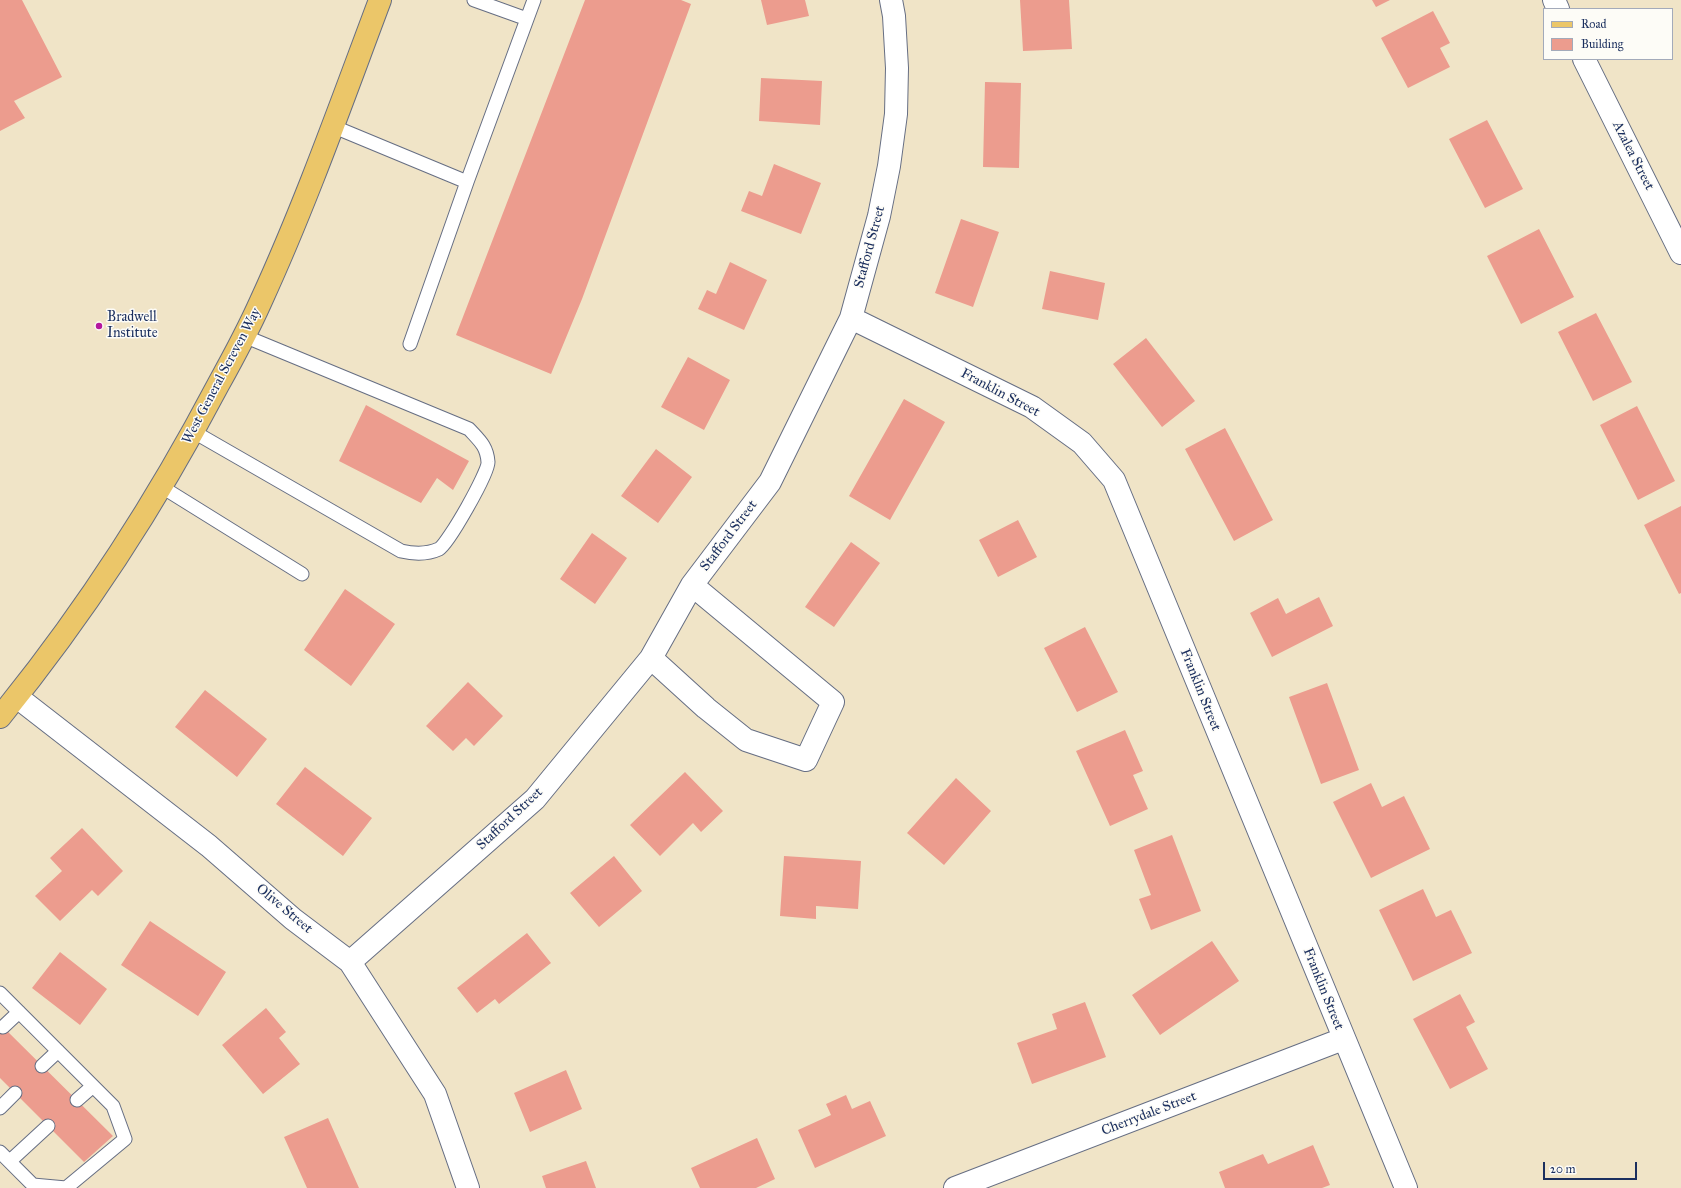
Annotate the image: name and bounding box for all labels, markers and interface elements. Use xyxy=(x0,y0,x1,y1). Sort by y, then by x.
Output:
legend xyxy=(1543,8,1673,60)
text: Road xyxy=(1581,17,1607,31)
text: Building xyxy=(1581,37,1623,51)
street label: Azalea Street xyxy=(1608,119,1658,193)
street label: Stafford Street xyxy=(851,204,889,290)
street label: West General Screven Way xyxy=(179,305,265,447)
place label: Bradwell Institute xyxy=(107,310,158,342)
marker: Bradwell Institute xyxy=(94,321,104,331)
street label: Franklin Street xyxy=(958,365,1042,421)
street label: Stafford Street xyxy=(697,497,761,575)
street label: Franklin Street xyxy=(1176,646,1224,734)
street label: Stafford Street xyxy=(473,784,547,854)
street label: Olive Street xyxy=(252,881,316,937)
street label: Franklin Street xyxy=(1299,945,1347,1033)
street label: Cherrydale Street xyxy=(1099,1088,1199,1140)
scale bar xyxy=(1545,1154,1639,1180)
text: 20 m xyxy=(1550,1162,1576,1176)

